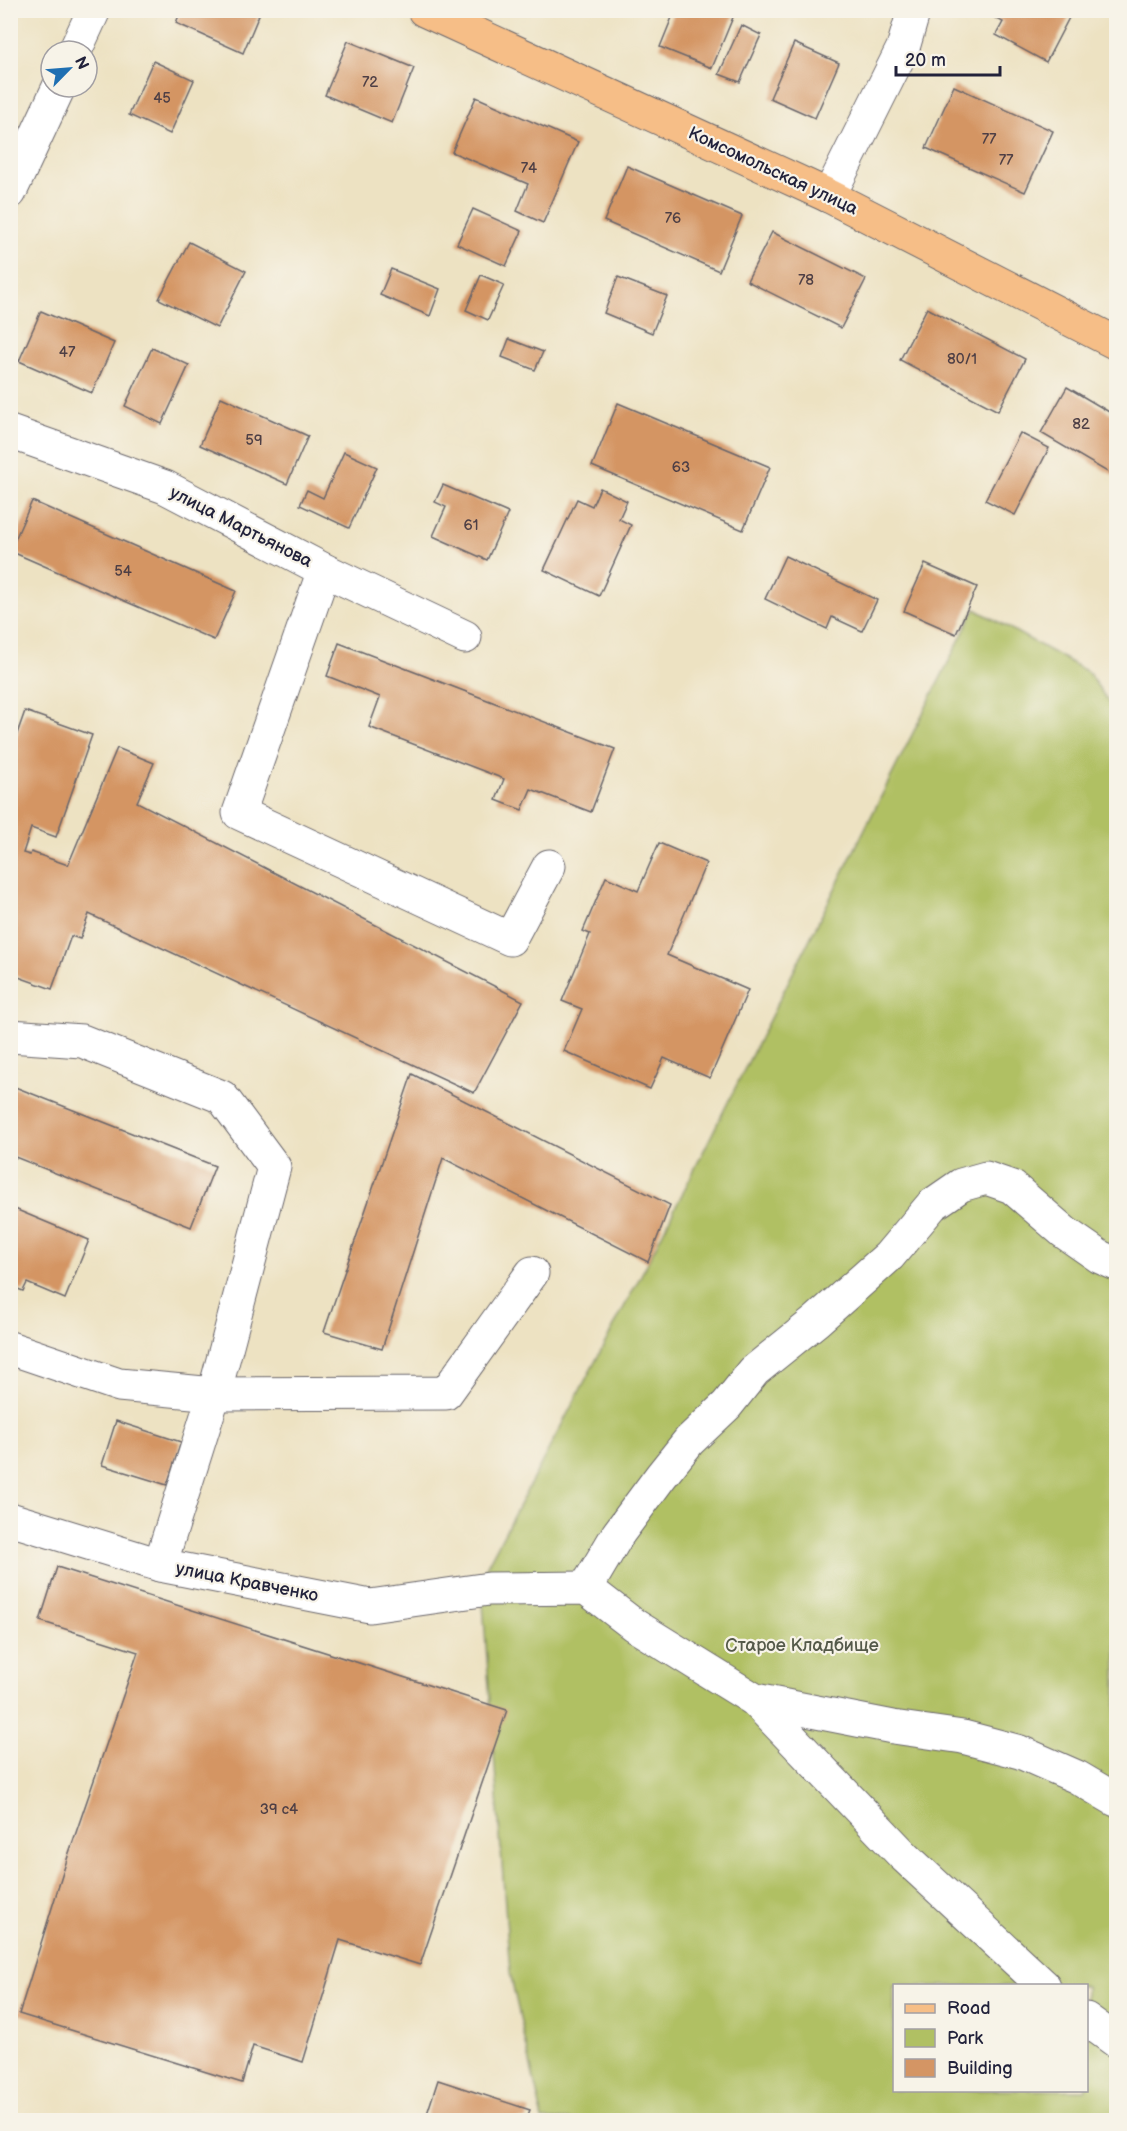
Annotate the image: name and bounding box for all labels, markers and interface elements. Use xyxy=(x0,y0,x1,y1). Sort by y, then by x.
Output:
north arrow xyxy=(39,39,99,99)
scale bar xyxy=(896,39,1000,77)
text: 20 m xyxy=(905,50,946,71)
text: N xyxy=(70,54,92,73)
house number: 72 xyxy=(362,73,378,92)
house number: 45 xyxy=(153,89,171,108)
street label: Комсомольская улица xyxy=(685,122,861,220)
house number: 77 xyxy=(982,130,997,149)
house number: 77 xyxy=(999,151,1014,170)
house number: 74 xyxy=(521,159,537,178)
house number: 76 xyxy=(665,209,681,228)
house number: 78 xyxy=(798,271,814,290)
house number: 47 xyxy=(59,343,76,362)
house number: 80/1 xyxy=(947,350,977,369)
house number: 82 xyxy=(1072,415,1090,434)
house number: 59 xyxy=(245,431,263,450)
house number: 63 xyxy=(672,458,690,477)
street label: улица Мартьянова xyxy=(166,482,316,572)
house number: 61 xyxy=(464,516,478,535)
house number: 54 xyxy=(114,562,132,581)
street label: улица Кравченко xyxy=(174,1558,320,1606)
park label: Старое Кладбище xyxy=(725,1635,879,1656)
house number: 39 с4 xyxy=(260,1800,298,1819)
legend xyxy=(893,1984,1088,2092)
text: Road xyxy=(947,1998,991,2019)
text: Park xyxy=(947,2028,983,2049)
text: Building xyxy=(947,2058,1013,2079)

